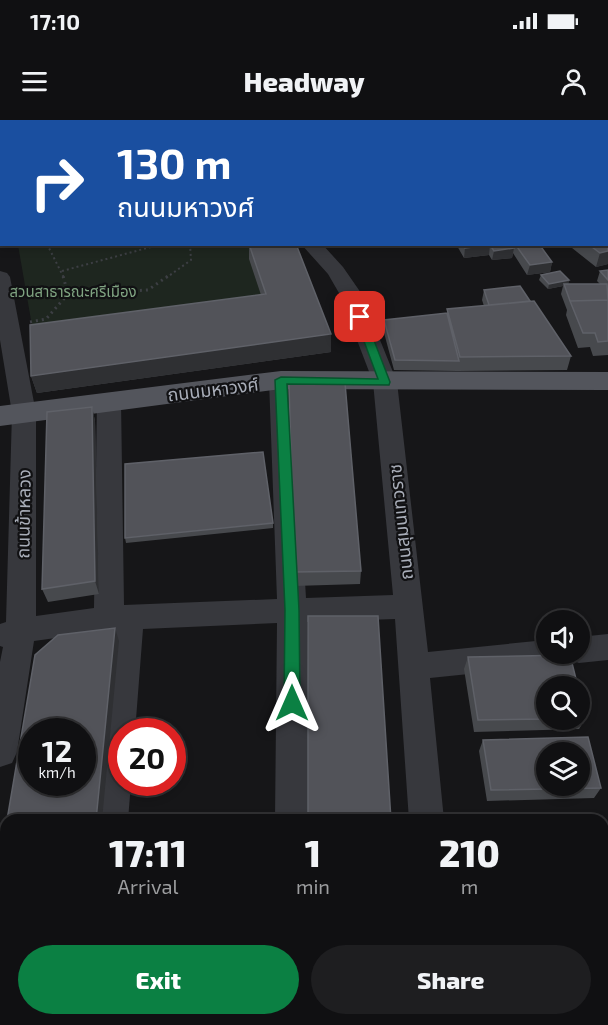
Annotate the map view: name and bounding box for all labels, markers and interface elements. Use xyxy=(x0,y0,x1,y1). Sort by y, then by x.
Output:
text: 17:10 xyxy=(30,8,80,34)
icon: menu xyxy=(18,65,51,98)
text: Headway xyxy=(243,65,365,97)
icon: person xyxy=(557,65,590,98)
text: 130 m xyxy=(117,137,232,187)
icon: right xyxy=(18,144,96,222)
text: ถนนมหาวงศ์ xyxy=(117,190,254,222)
park label: สวนสาธารณะศรีเมือง xyxy=(9,282,137,300)
pin xyxy=(334,291,385,342)
icon: arrive xyxy=(343,300,376,333)
street label: ถนนมหาวงศ์ xyxy=(166,372,260,406)
street label: ถนนสุมนเทวราช xyxy=(383,463,418,581)
street label: ถนนข้าหลวง xyxy=(11,469,35,559)
map controls xyxy=(536,610,590,796)
button: sound xyxy=(536,610,590,664)
position arrow xyxy=(260,671,324,735)
button: search xyxy=(536,676,590,730)
speed limit sign: 20 xyxy=(108,718,186,796)
text: 12 xyxy=(42,732,72,768)
button: layers xyxy=(536,742,590,796)
text: km/h xyxy=(38,763,76,781)
text: 17:11 xyxy=(109,831,187,874)
text: 1 xyxy=(305,831,321,874)
text: 210 xyxy=(439,831,500,874)
text: Arrival xyxy=(118,874,178,898)
text: min xyxy=(296,874,330,898)
text: m xyxy=(461,874,478,898)
button: Exit xyxy=(18,945,299,1014)
button: Share xyxy=(311,945,591,1014)

